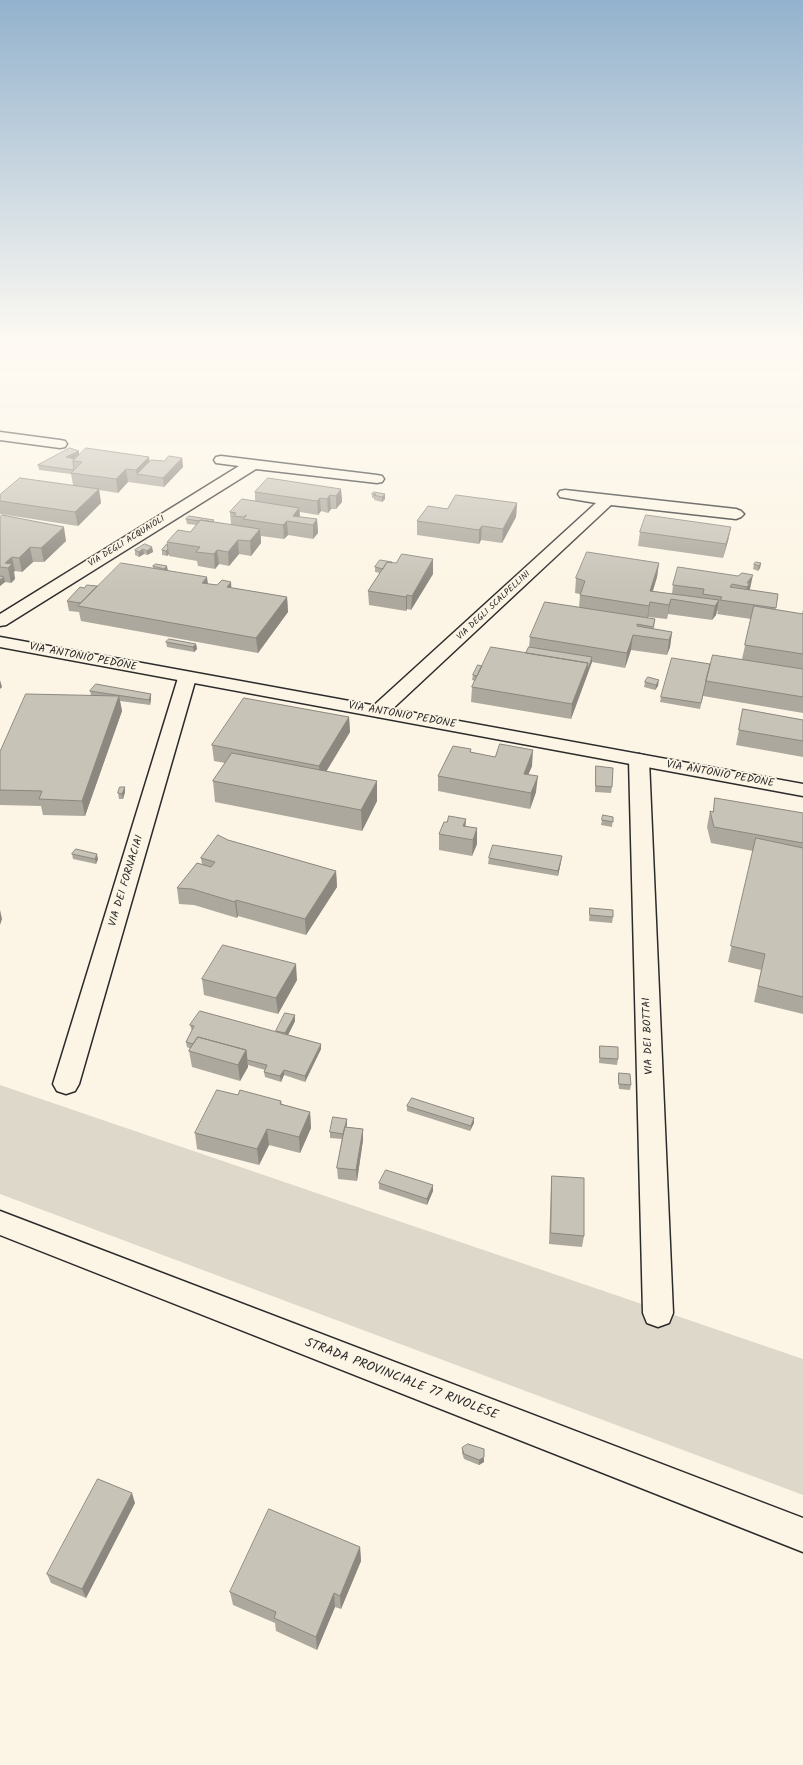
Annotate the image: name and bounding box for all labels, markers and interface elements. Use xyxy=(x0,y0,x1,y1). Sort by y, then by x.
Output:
street label: VIA DEGLI ACQUAIOLI xyxy=(87,514,167,570)
street label: VIA DEGLI SCALPELLINI xyxy=(455,569,533,643)
street label: VIA ANTONIO PEDONE xyxy=(28,641,138,675)
street label: VIA ANTONIO PEDONE xyxy=(347,700,457,732)
street label: VIA ANTONIO PEDONE xyxy=(665,759,775,791)
street label: VIA DEI FORNACIAI xyxy=(107,834,147,928)
street label: VIA DEI BOTTAI xyxy=(641,997,657,1075)
street label: STRADA PROVINCIALE 77 RIVOLESE xyxy=(302,1336,500,1424)

